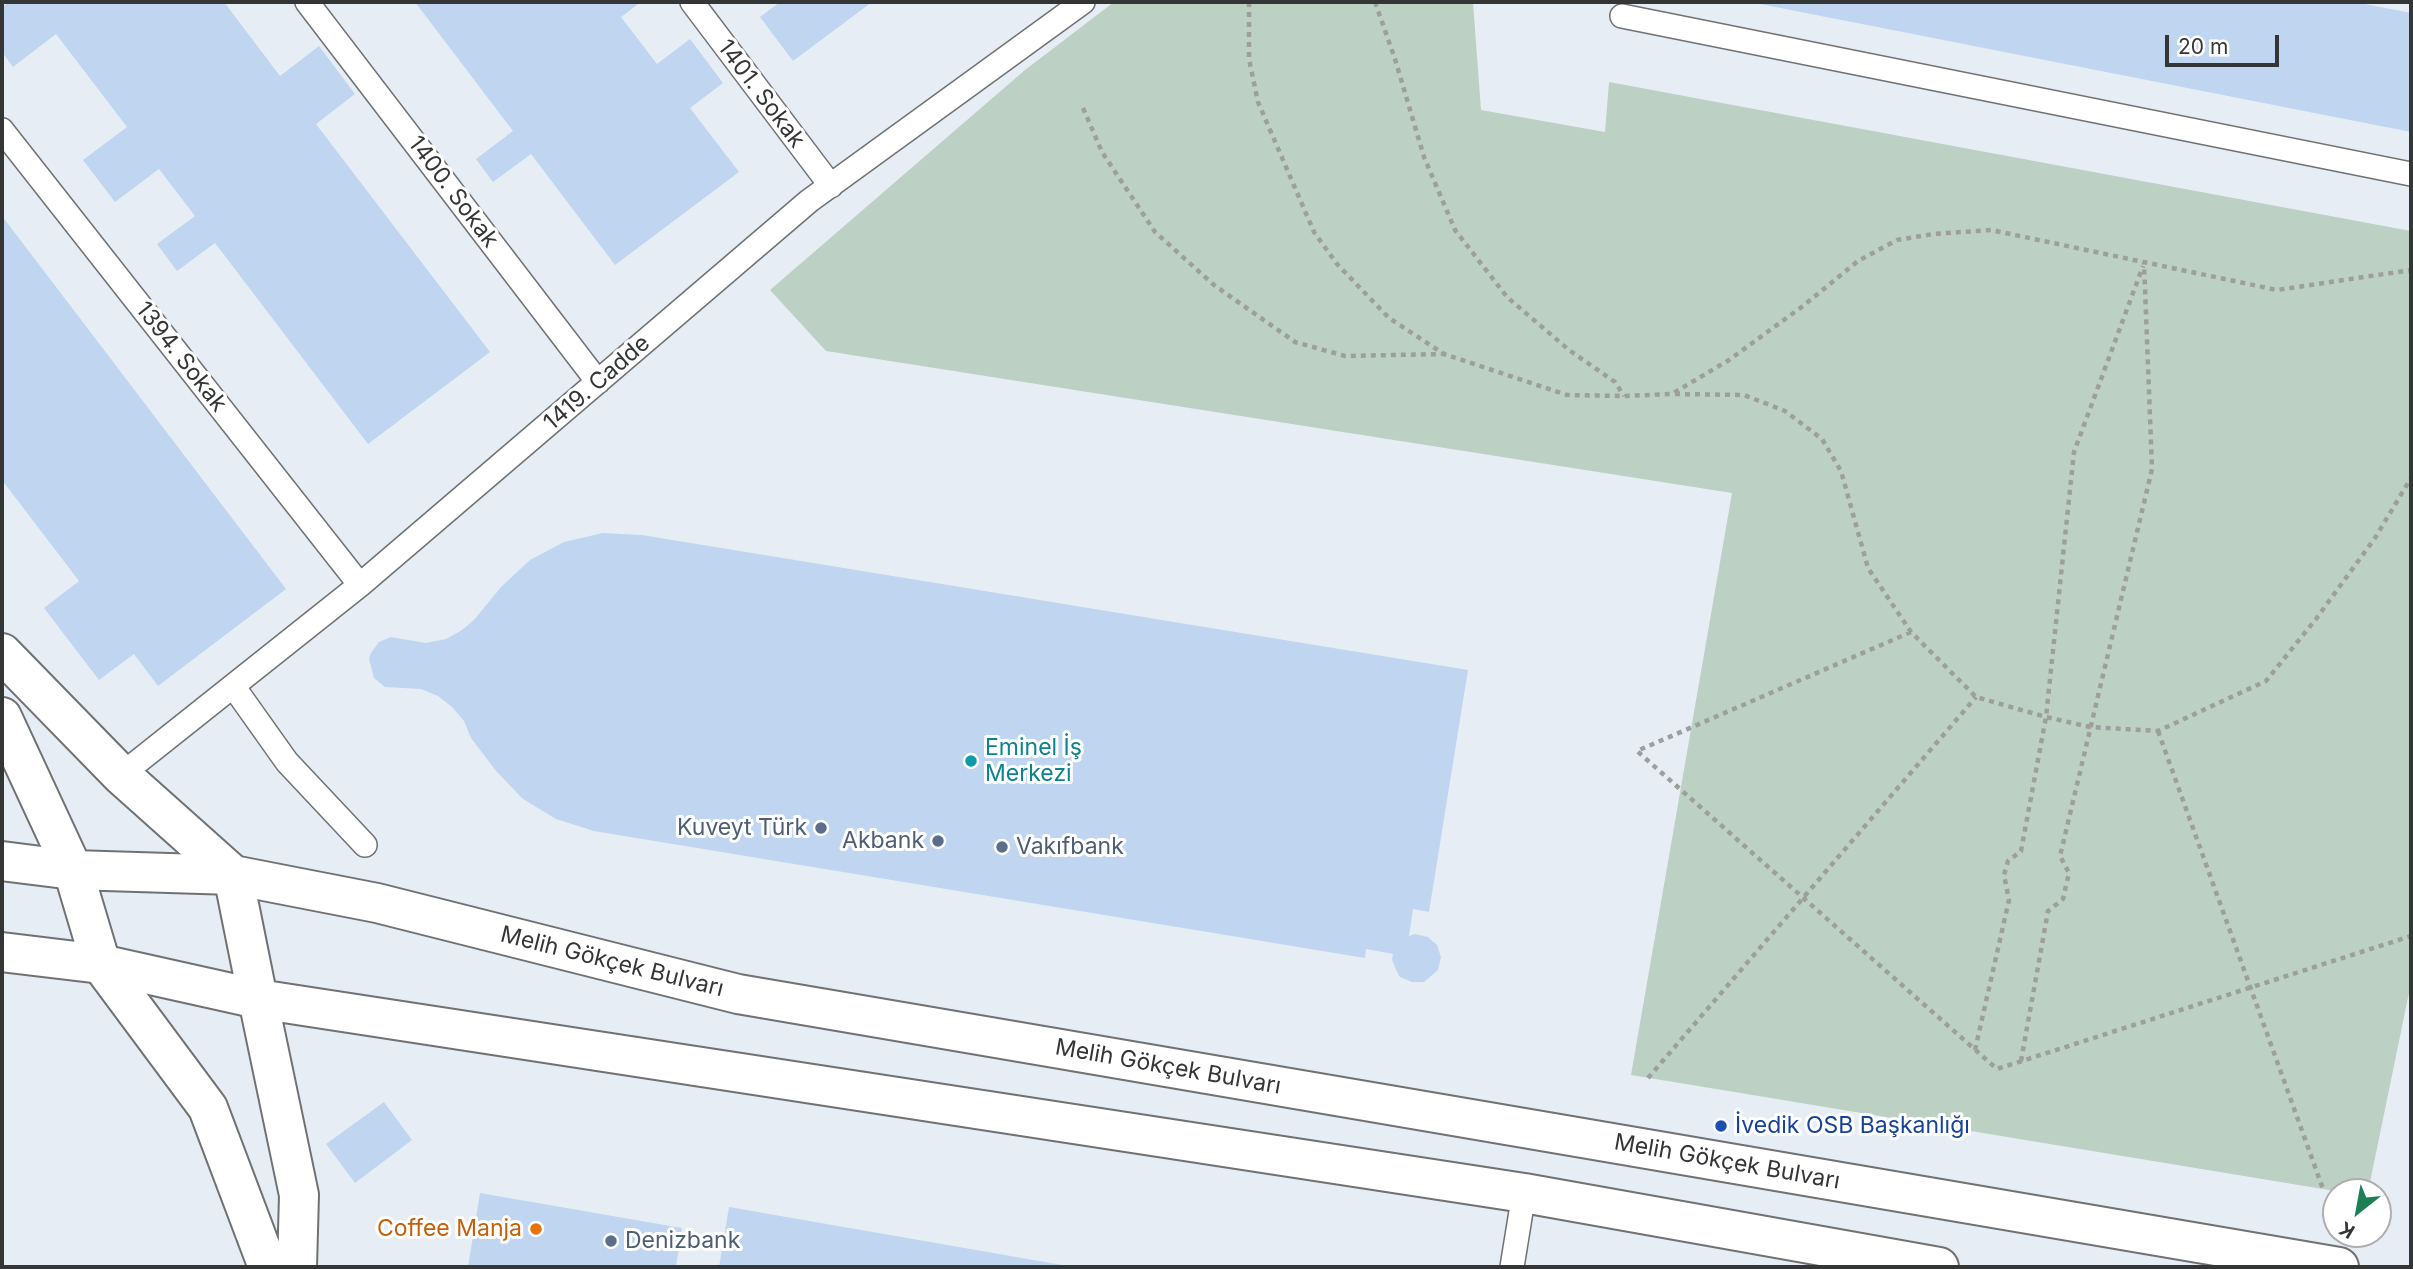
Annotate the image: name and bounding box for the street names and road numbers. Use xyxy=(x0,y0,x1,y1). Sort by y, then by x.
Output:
street label: 1401. Sokak xyxy=(711,35,811,153)
street label: 1400. Sokak xyxy=(402,131,504,253)
street label: 1394. Sokak xyxy=(130,297,232,417)
street label: 1419. Cadde xyxy=(538,330,656,436)
street label: Melih Gökçek Bulvarı xyxy=(498,921,726,1003)
street label: Melih Gökçek Bulvarı xyxy=(1053,1034,1283,1100)
street label: Melih Gökçek Bulvarı xyxy=(1612,1129,1842,1195)

